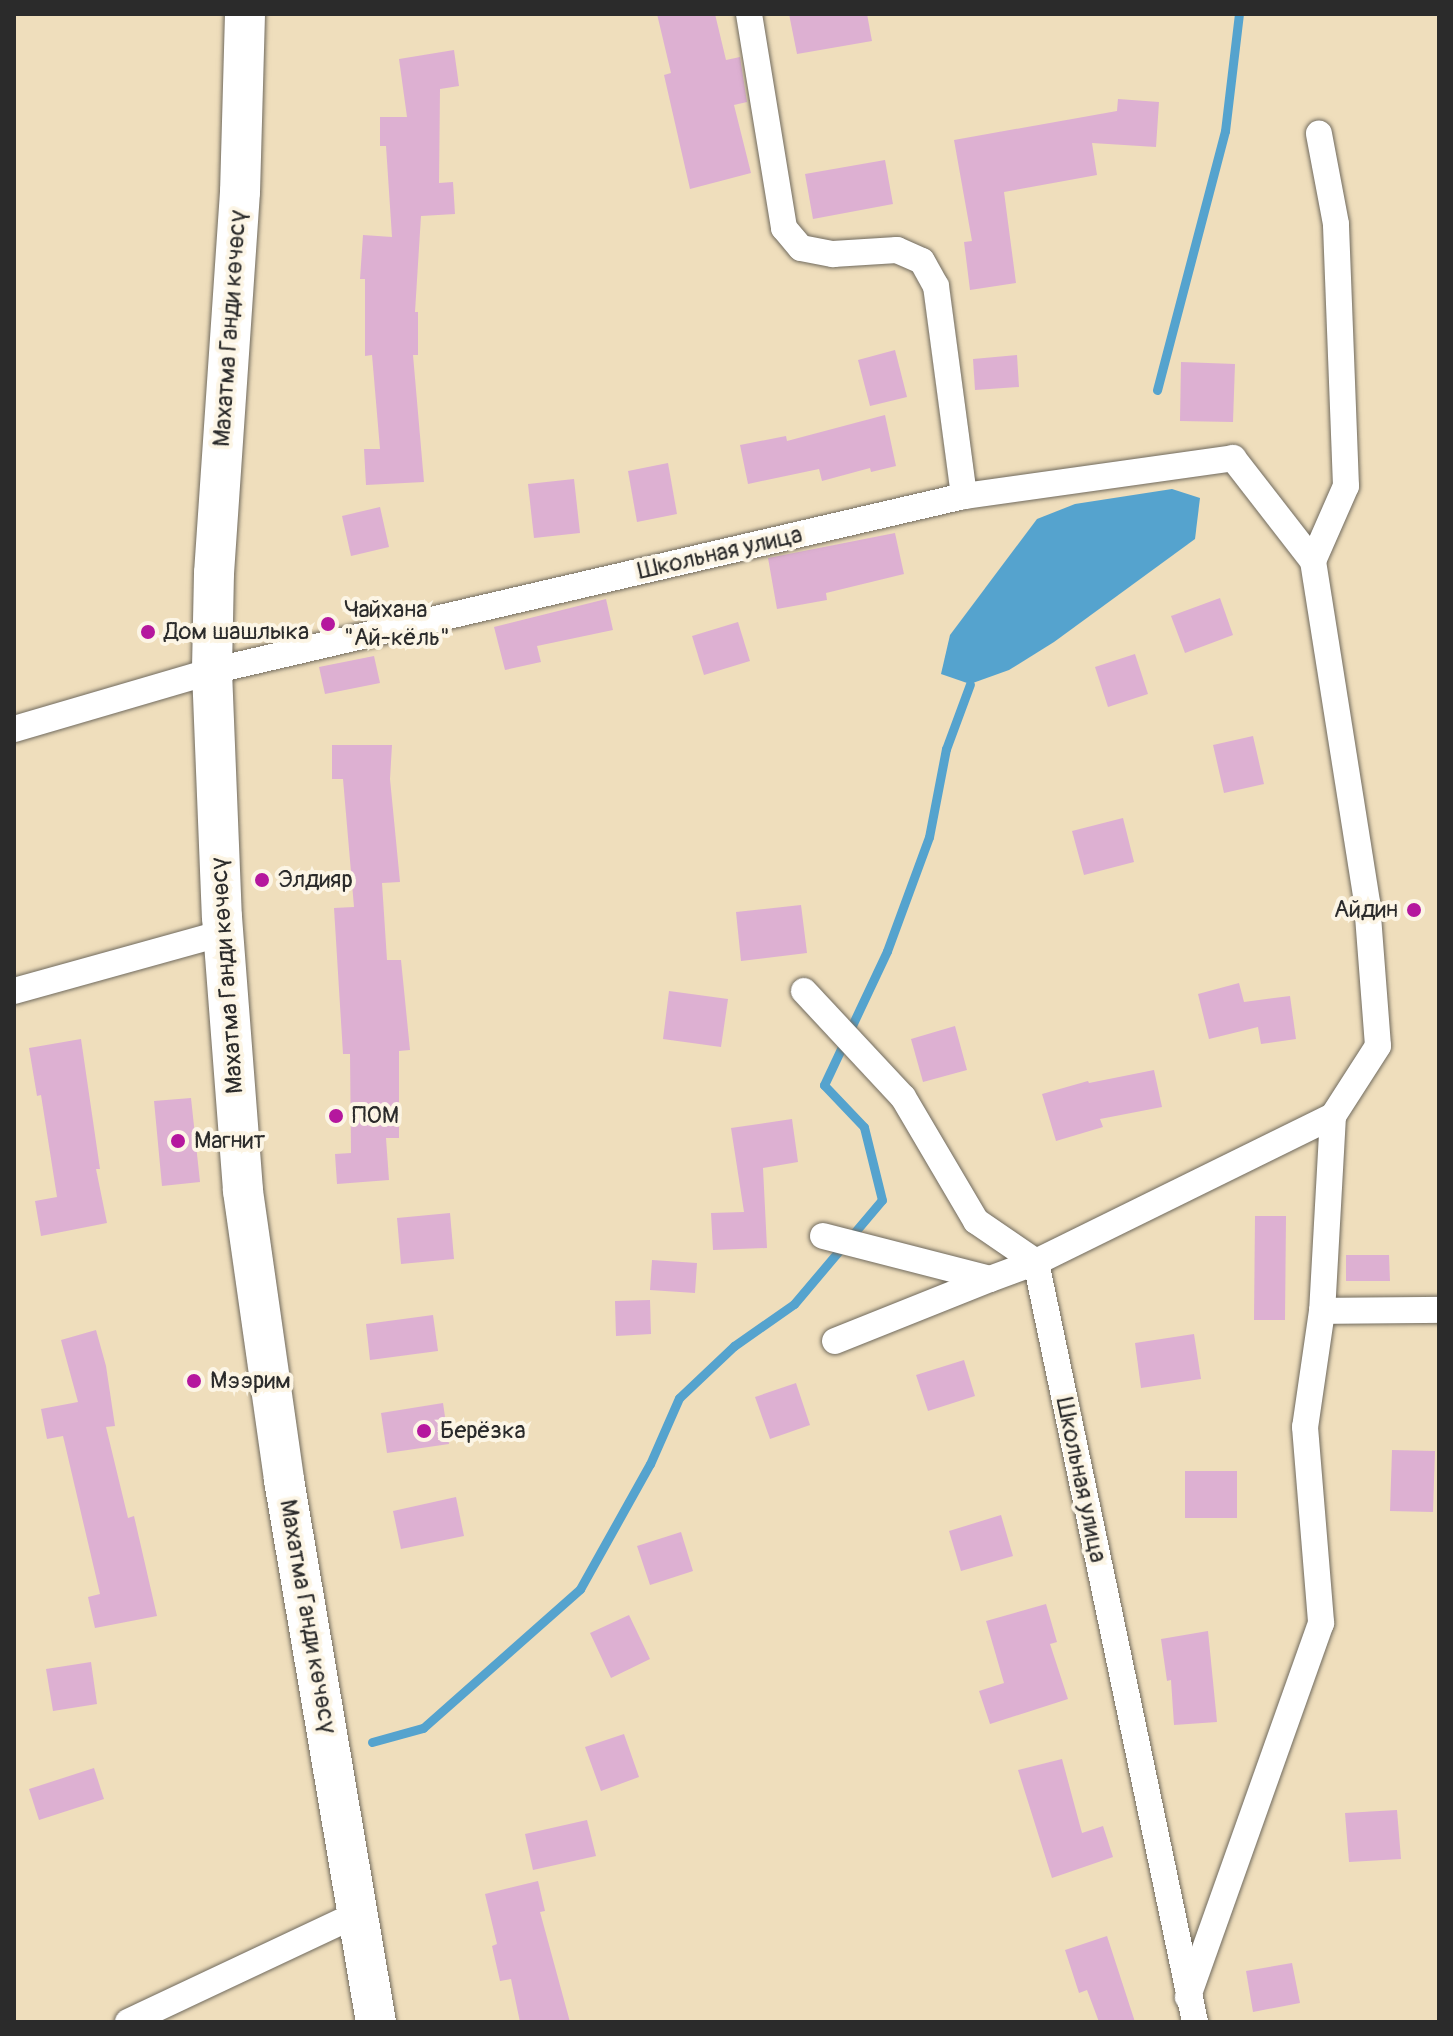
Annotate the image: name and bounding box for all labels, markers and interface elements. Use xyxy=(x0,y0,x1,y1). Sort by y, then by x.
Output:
street label: Махатма Ганди көчөсү xyxy=(207,208,253,448)
street label: Школьная улица xyxy=(635,520,805,586)
place label: Чайхана "Ай-кёль" xyxy=(344,596,450,652)
marker: Чайхана "Ай-кёль" xyxy=(319,615,337,633)
place label: Дом шашлыка xyxy=(164,618,309,646)
marker: Дом шашлыка xyxy=(139,623,157,641)
street label: Махатма Ганди көчөсү xyxy=(204,855,250,1095)
place label: Элдияр xyxy=(278,866,353,894)
marker: Элдияр xyxy=(253,871,271,889)
place label: Айдин xyxy=(1334,896,1398,924)
marker: Айдин xyxy=(1405,901,1423,919)
place label: ПОМ xyxy=(352,1102,399,1130)
marker: ПОМ xyxy=(327,1107,345,1125)
place label: Магнит xyxy=(194,1127,265,1155)
marker: Магнит xyxy=(169,1132,187,1150)
place label: Мээрим xyxy=(210,1367,291,1395)
marker: Мээрим xyxy=(185,1372,203,1390)
street label: Школьная улица xyxy=(1049,1395,1113,1565)
place label: Берёзка xyxy=(440,1417,526,1445)
marker: Берёзка xyxy=(415,1422,433,1440)
street label: Махатма Ганди көчөсү xyxy=(273,1497,343,1737)

